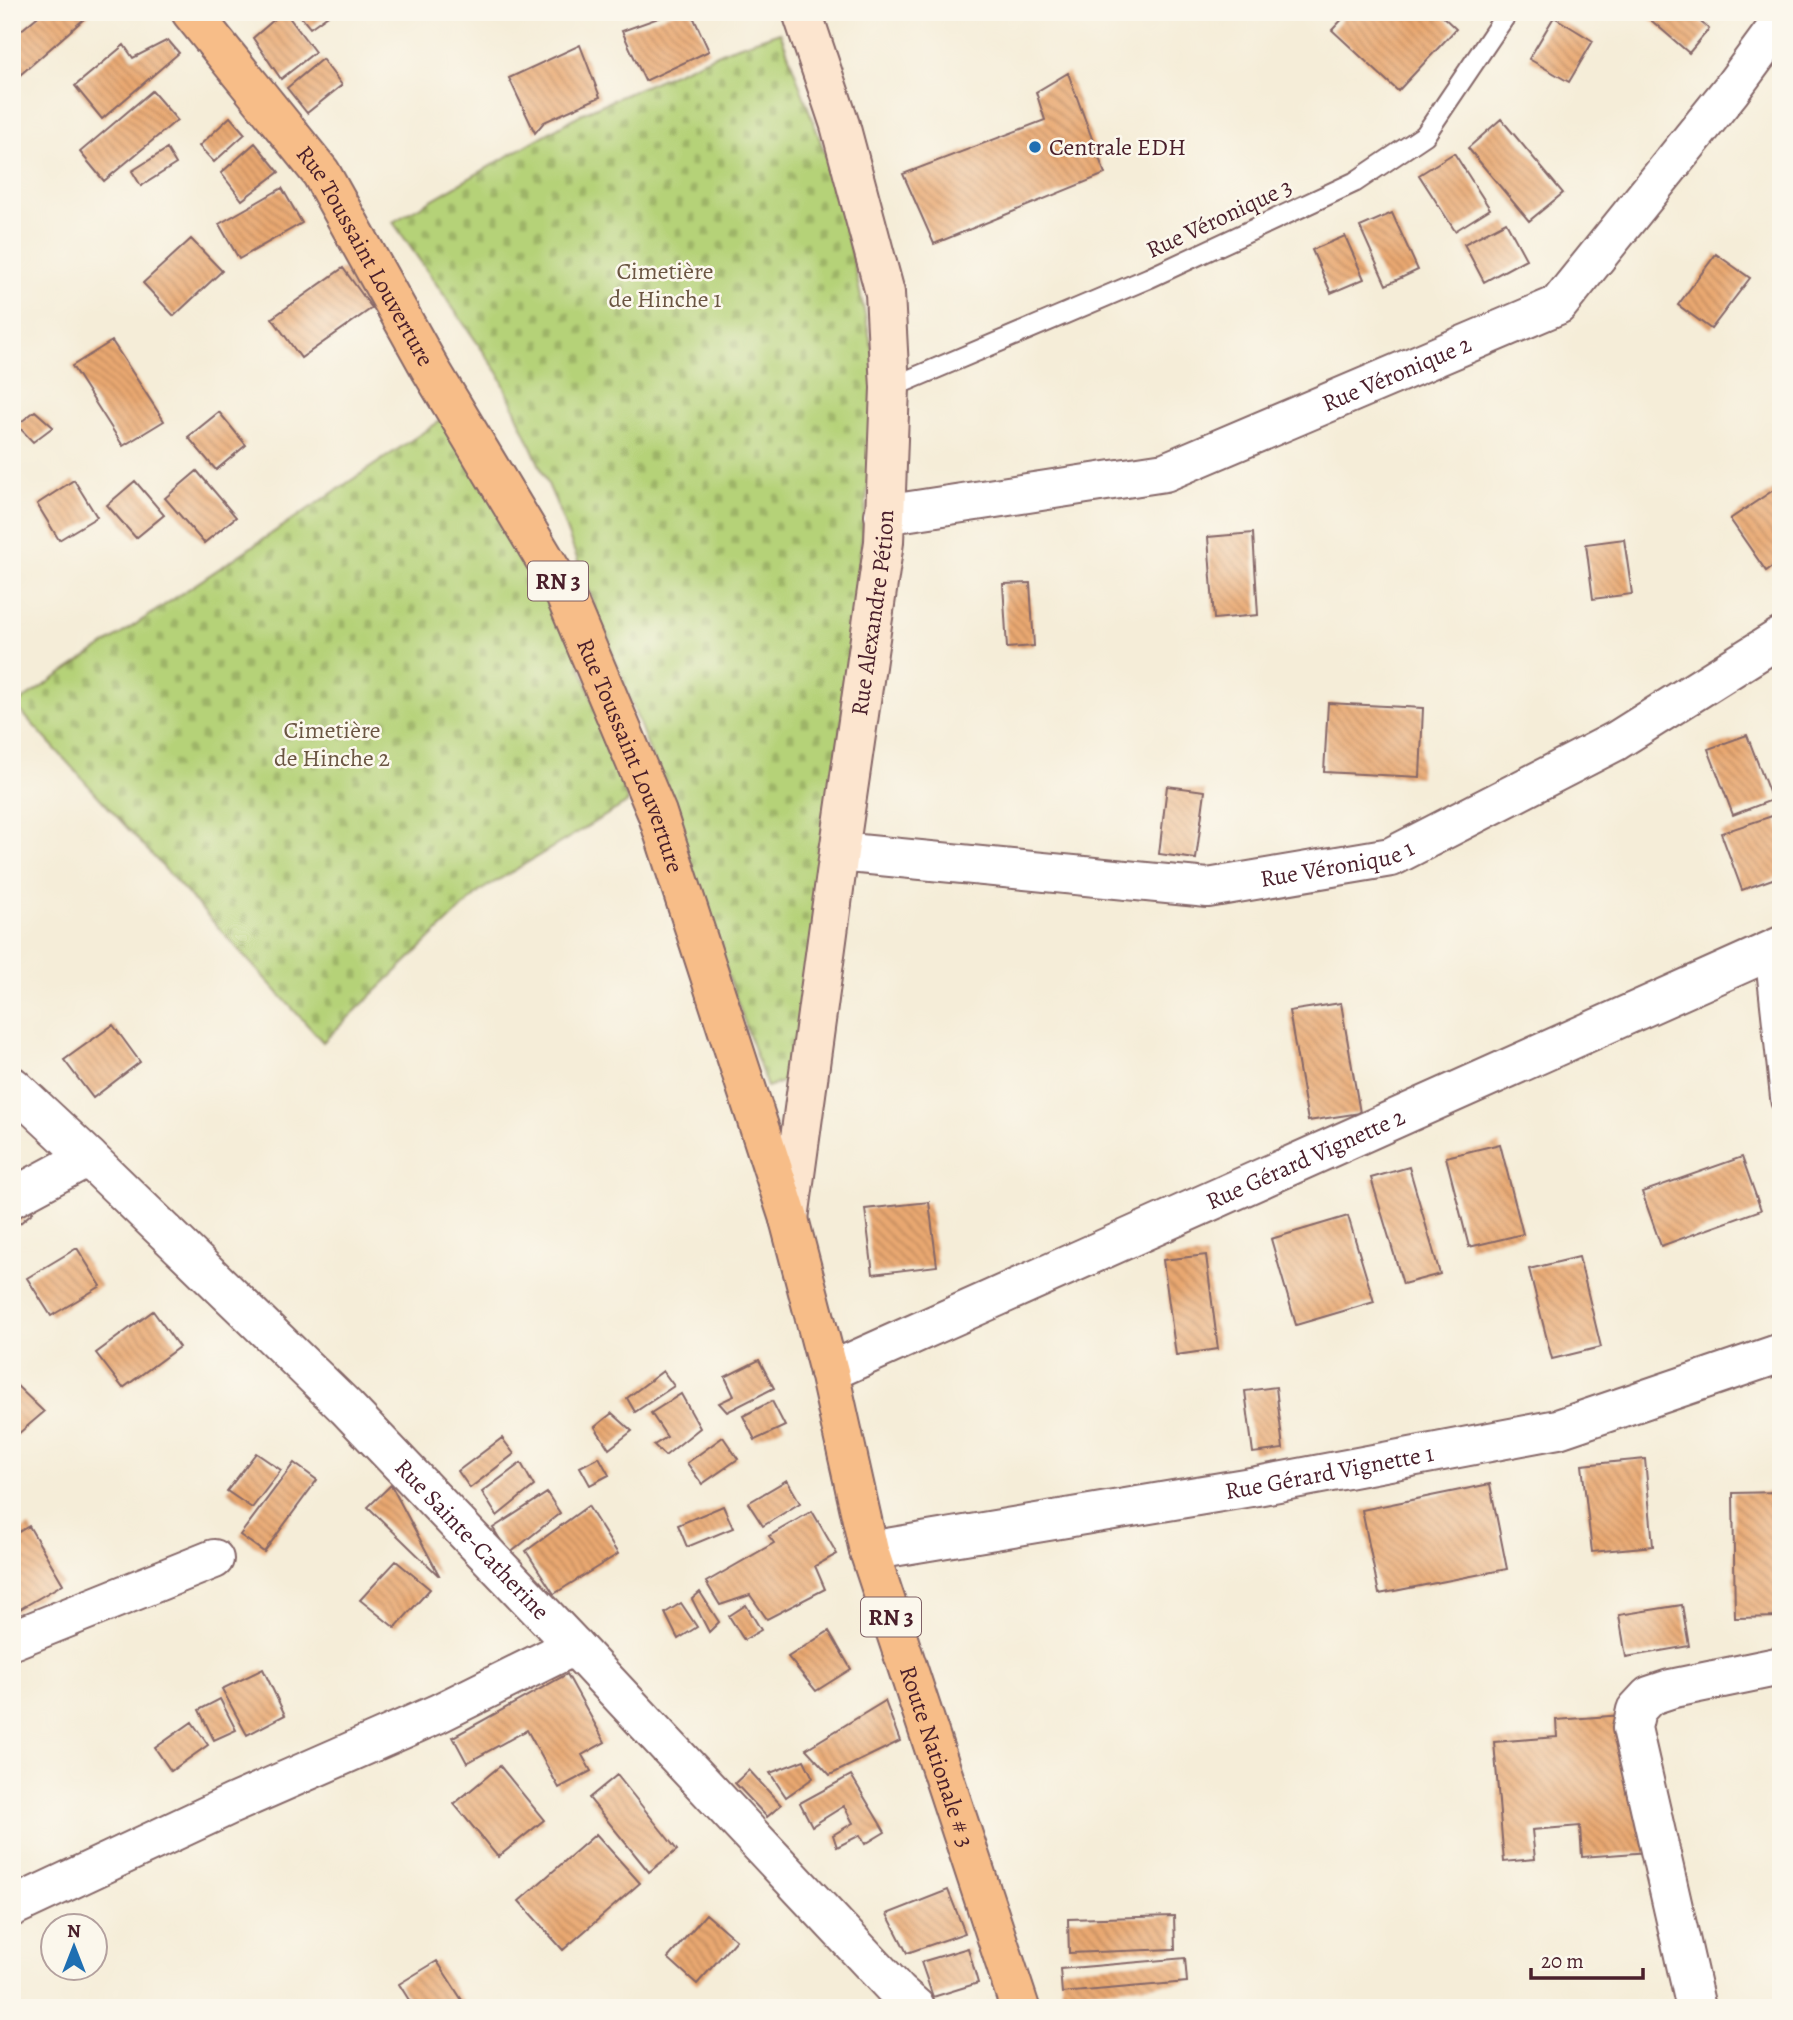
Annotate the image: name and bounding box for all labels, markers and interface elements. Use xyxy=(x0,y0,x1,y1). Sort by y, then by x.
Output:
place label: Centrale EDH xyxy=(1049,131,1186,163)
street label: Rue Toussaint Louverture xyxy=(289,139,442,372)
marker: Centrale EDH xyxy=(1027,139,1043,155)
street label: Rue Véronique 3 xyxy=(1141,170,1297,266)
park label: Cimetière de Hinche 1 xyxy=(609,255,721,315)
street label: Rue Véronique 2 xyxy=(1317,328,1476,419)
street label: Rue Alexandre Pétion xyxy=(843,509,901,718)
road number: RN 3 xyxy=(528,562,588,600)
street label: Rue Toussaint Louverture xyxy=(569,633,691,877)
park label: Cimetière de Hinche 2 xyxy=(274,714,390,774)
street label: Rue Véronique 1 xyxy=(1258,832,1419,895)
street label: Rue Gérard Vignette 2 xyxy=(1201,1100,1410,1217)
street label: Rue Gérard Vignette 1 xyxy=(1223,1437,1436,1507)
street label: Rue Sainte-Catherine xyxy=(388,1452,557,1627)
road number: RN 3 xyxy=(861,1598,921,1636)
street label: Route Nationale # 3 xyxy=(892,1662,982,1851)
north arrow xyxy=(38,1912,108,1982)
text: N xyxy=(67,1918,81,1944)
scale bar xyxy=(1531,1936,1643,1980)
text: 20 m xyxy=(1541,1947,1584,1975)

